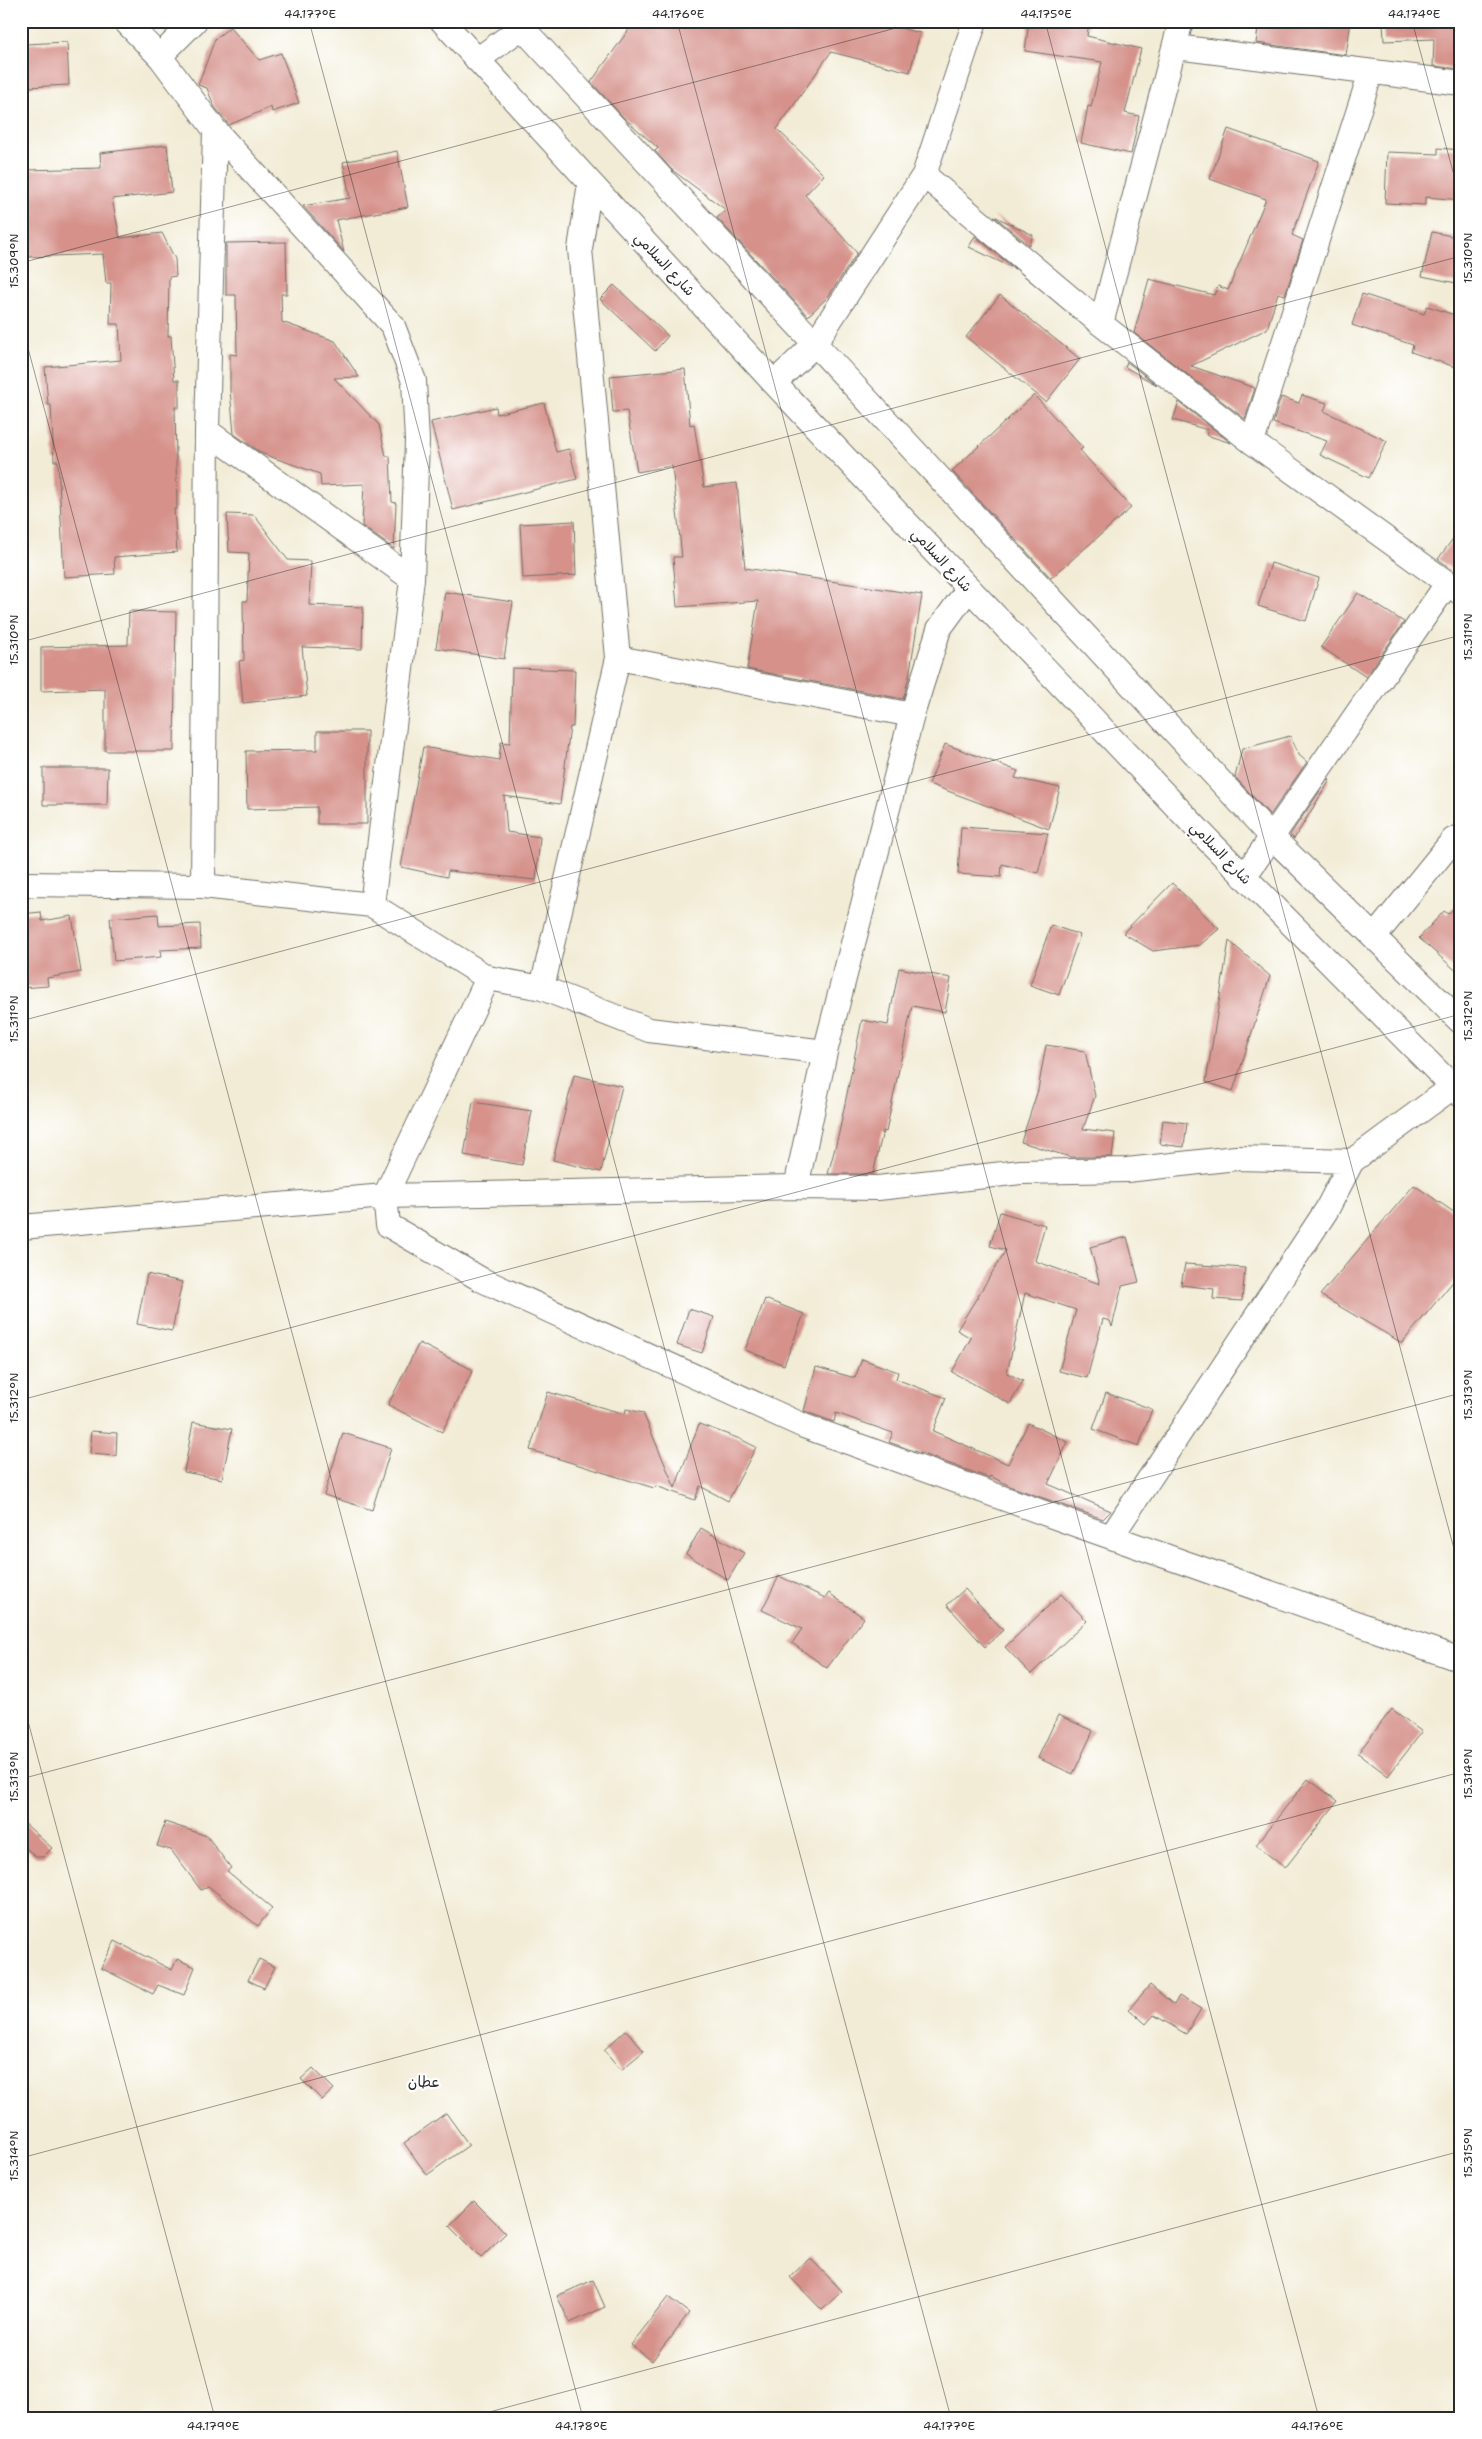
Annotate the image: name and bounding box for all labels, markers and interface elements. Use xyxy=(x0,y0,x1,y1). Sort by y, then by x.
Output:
text: 44.177°E xyxy=(284,6,336,22)
text: 44.176°E xyxy=(652,6,704,22)
text: 44.175°E xyxy=(1020,6,1072,22)
text: 44.174°E xyxy=(1388,6,1440,22)
street label: شارع السلامي xyxy=(628,228,699,302)
text: 15.310°N xyxy=(1460,233,1476,283)
text: 15.309°N xyxy=(6,234,22,288)
street label: شارع السلامي xyxy=(905,524,976,598)
text: 15.311°N xyxy=(1460,613,1476,661)
text: 15.310°N xyxy=(6,615,22,665)
street label: شارع السلامي xyxy=(1184,818,1255,891)
text: 15.312°N xyxy=(1460,991,1476,1041)
text: 15.311°N xyxy=(6,995,22,1043)
text: 15.313°N xyxy=(1460,1370,1476,1420)
text: 15.312°N xyxy=(6,1373,22,1423)
text: 15.314°N xyxy=(1460,1749,1476,1799)
text: 15.313°N xyxy=(6,1752,22,1802)
district label: عطان xyxy=(408,2072,440,2092)
text: 15.315°N xyxy=(1460,2128,1476,2178)
text: 15.314°N xyxy=(6,2131,22,2181)
text: 44.179°E xyxy=(187,2418,239,2434)
text: 44.178°E xyxy=(555,2418,607,2434)
text: 44.177°E xyxy=(923,2418,975,2434)
text: 44.176°E xyxy=(1291,2418,1343,2434)

